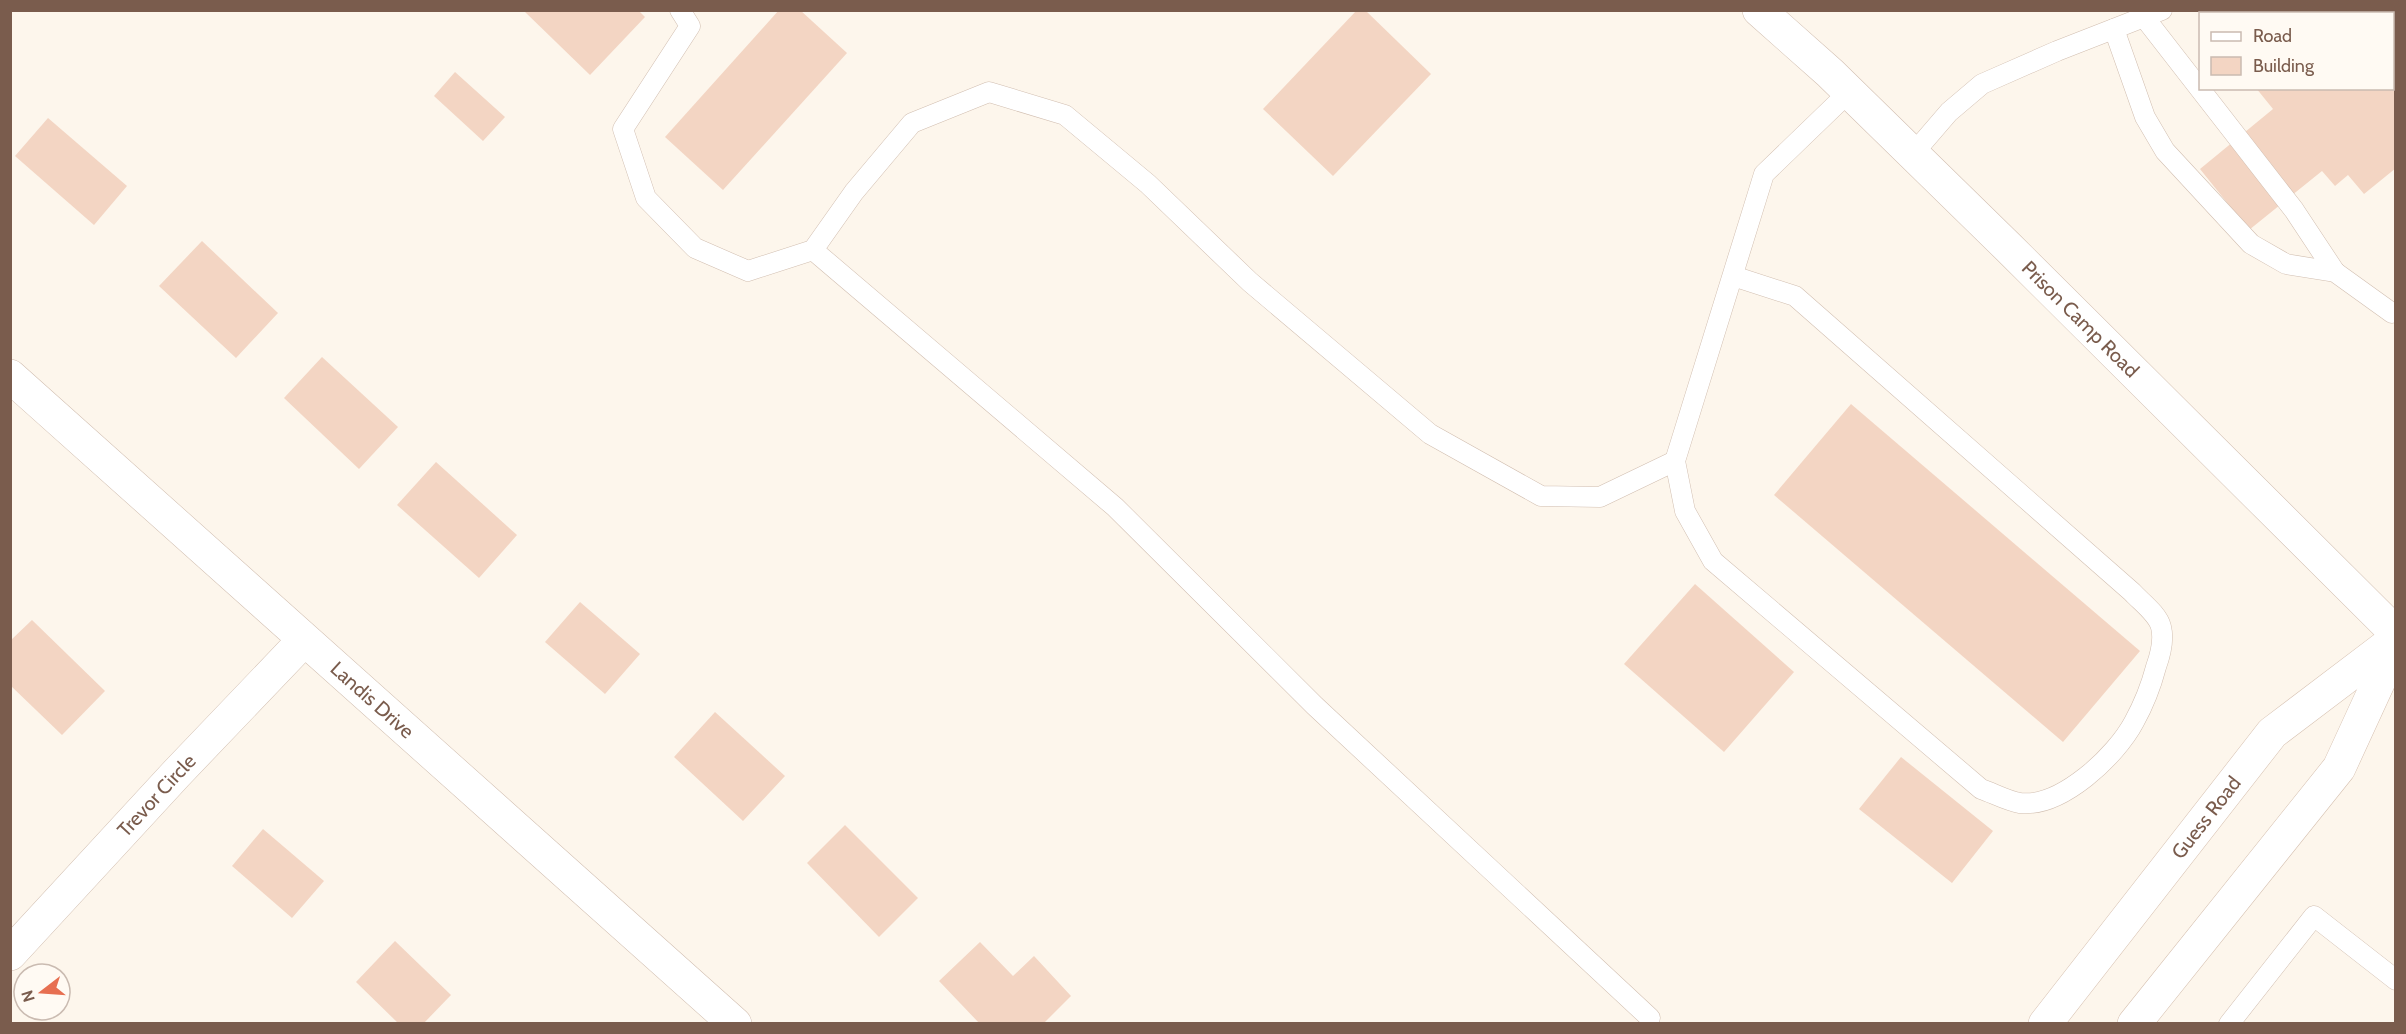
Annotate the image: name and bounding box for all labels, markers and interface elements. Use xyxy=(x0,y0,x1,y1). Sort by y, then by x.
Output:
legend xyxy=(2199,12,2394,90)
text: Road xyxy=(2253,25,2292,47)
text: Building xyxy=(2253,55,2315,77)
street label: Prison Camp Road xyxy=(2017,256,2144,382)
street label: Landis Drive xyxy=(326,656,419,743)
street label: Trevor Circle xyxy=(112,749,201,842)
street label: Guess Road xyxy=(2166,771,2246,864)
north arrow xyxy=(12,962,72,1022)
text: N xyxy=(17,988,39,1004)

